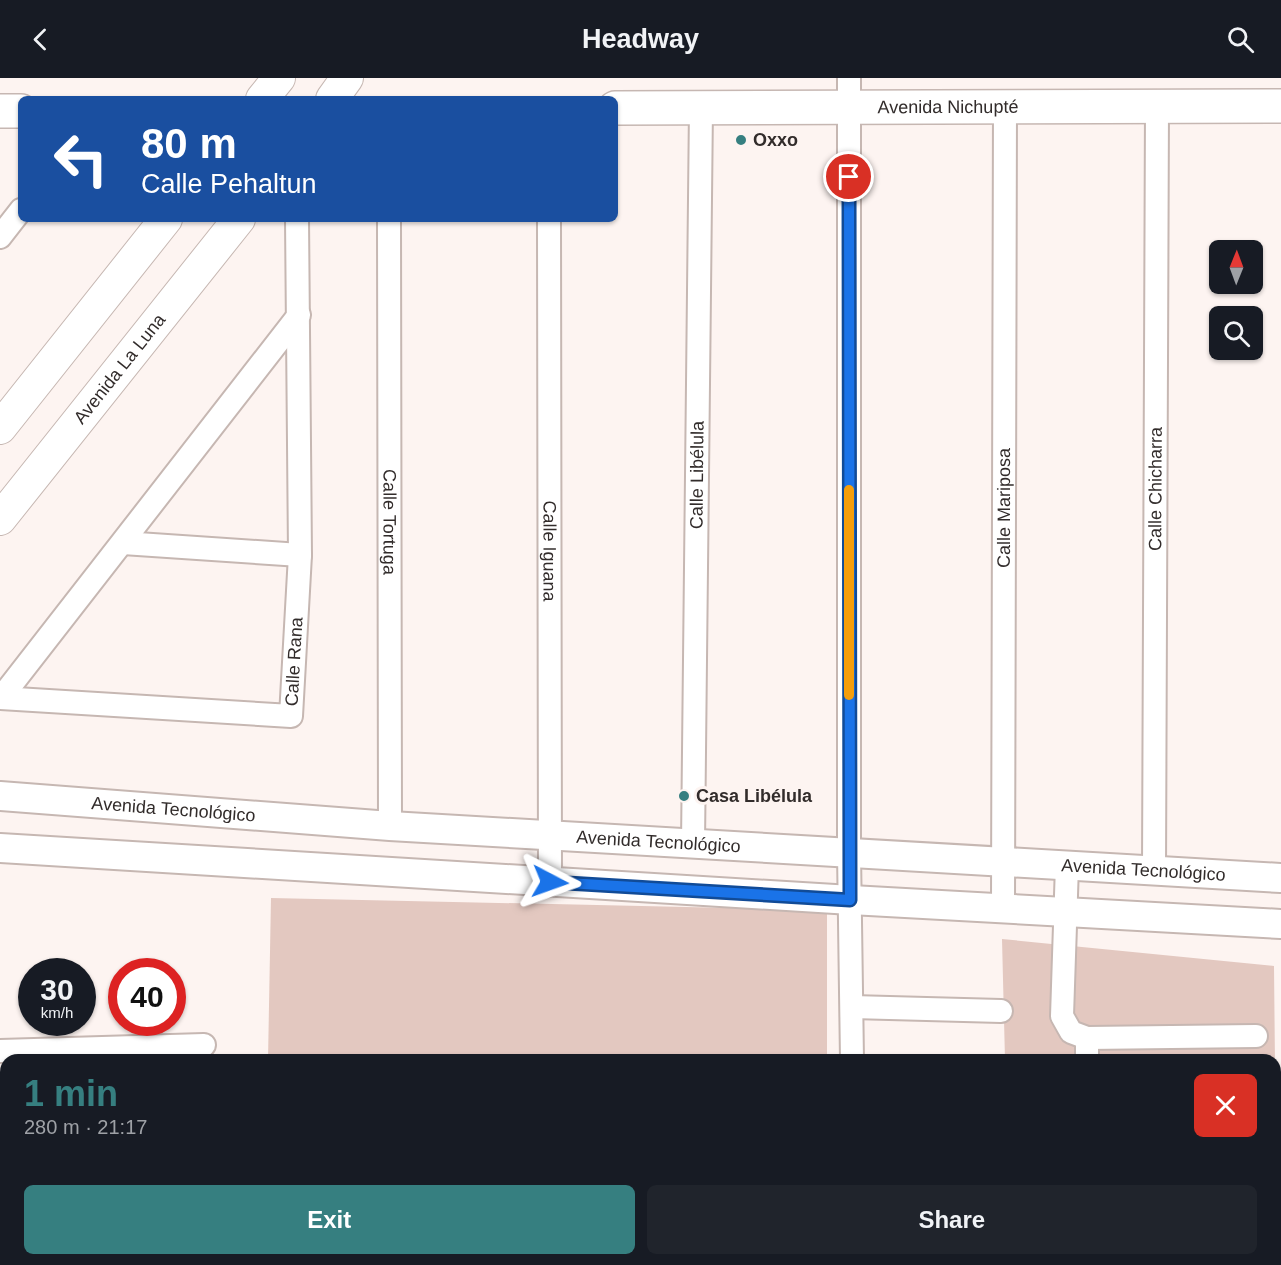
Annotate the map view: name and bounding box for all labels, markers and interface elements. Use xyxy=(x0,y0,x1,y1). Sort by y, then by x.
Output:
icon: back xyxy=(24,23,57,56)
icon: search xyxy=(1224,23,1257,56)
text: Headway xyxy=(582,24,699,54)
street label: Avenida Nichupté xyxy=(878,97,1018,117)
icon: left xyxy=(42,120,120,198)
text: 80 m xyxy=(141,120,237,167)
place label: Oxxo xyxy=(753,130,798,150)
marker: Oxxo xyxy=(734,133,748,147)
pin xyxy=(823,151,874,202)
icon: arrive xyxy=(832,160,865,193)
text: Calle Pehaltun xyxy=(141,169,317,199)
north arrow xyxy=(1209,240,1263,294)
map controls xyxy=(1209,240,1263,360)
button: search xyxy=(1209,306,1263,360)
street label: Avenida La Luna xyxy=(70,309,170,428)
street label: Calle Libélula xyxy=(686,420,708,529)
street label: Calle Chicharra xyxy=(1145,426,1166,551)
street label: Calle Mariposa xyxy=(994,447,1014,568)
street label: Calle Tortuga xyxy=(379,469,400,576)
street label: Calle Iguana xyxy=(539,500,560,603)
street label: Calle Rana xyxy=(282,616,307,707)
place label: Casa Libélula xyxy=(696,786,813,806)
marker: Casa Libélula xyxy=(677,789,691,803)
street label: Avenida Tecnológico xyxy=(91,793,256,826)
street label: Avenida Tecnológico xyxy=(576,827,741,856)
position arrow xyxy=(518,850,582,914)
street label: Avenida Tecnológico xyxy=(1061,855,1226,885)
speed limit sign: 40 xyxy=(108,958,186,1036)
text: 30 xyxy=(40,973,74,1006)
text: km/h xyxy=(41,1004,73,1021)
text: 1 min xyxy=(24,1073,118,1114)
button: close xyxy=(1194,1074,1257,1137)
text: 280 m · 21:17 xyxy=(24,1116,147,1138)
button: Exit xyxy=(24,1185,635,1254)
button: Share xyxy=(647,1185,1257,1254)

